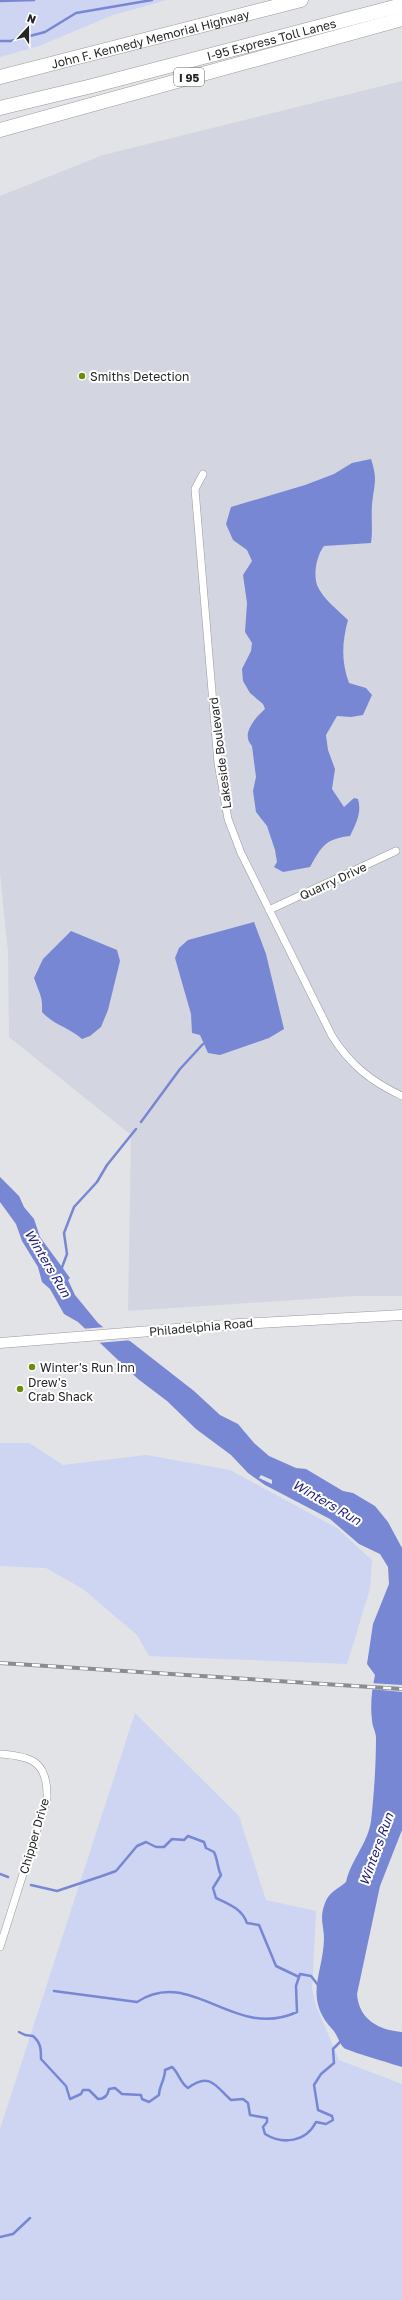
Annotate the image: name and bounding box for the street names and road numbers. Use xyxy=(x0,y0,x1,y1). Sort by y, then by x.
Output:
street label: John F. Kennedy Memorial Highway xyxy=(49,6,251,71)
street label: I-95 Express Toll Lanes xyxy=(205,15,338,63)
road number: I 95 xyxy=(174,68,204,86)
street label: Lakeside Boulevard xyxy=(206,696,234,810)
street label: Quarry Drive xyxy=(297,859,369,903)
street label: Philadelphia Road xyxy=(148,1315,254,1339)
street label: Chipper Drive xyxy=(16,1796,52,1876)

